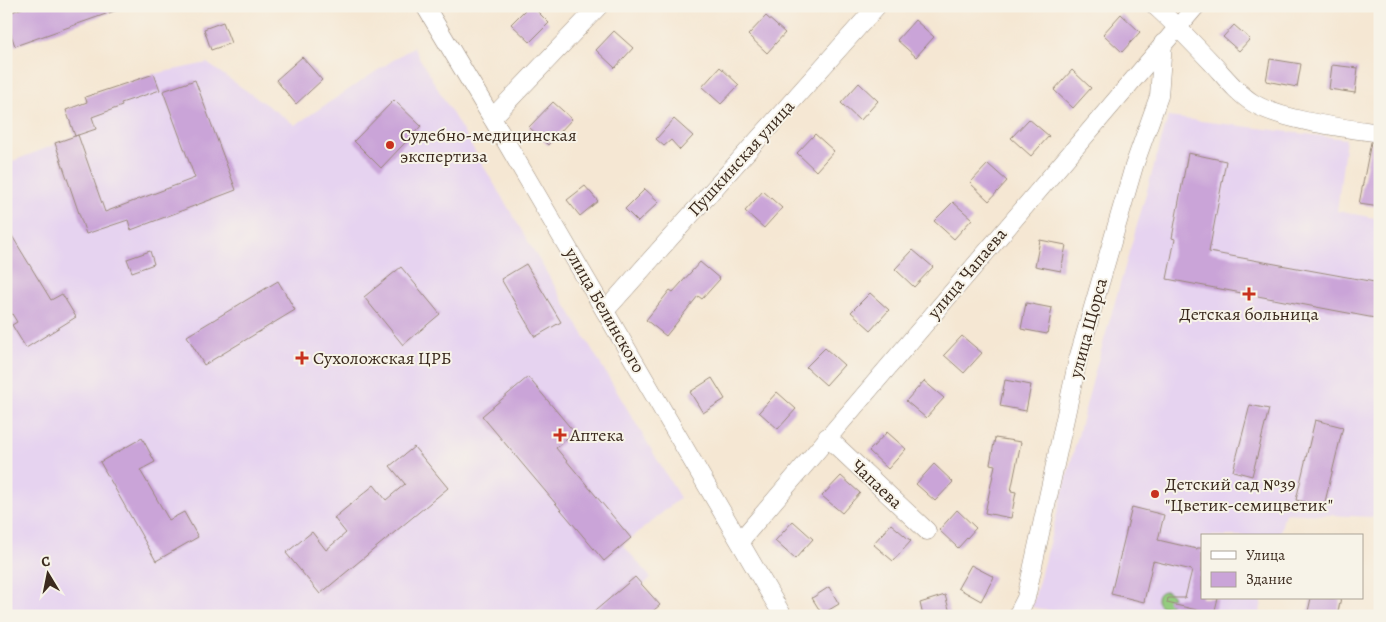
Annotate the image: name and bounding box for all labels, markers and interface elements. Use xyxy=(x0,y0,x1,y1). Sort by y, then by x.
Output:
street label: Пушкинская улица xyxy=(682,94,800,221)
place label: Судебно-медицинская экспертиза xyxy=(400,123,577,168)
marker: Судебно-медицинская экспертиза xyxy=(384,139,396,151)
street label: улица Чапаева xyxy=(921,222,1013,324)
street label: улица Белинского xyxy=(559,242,651,377)
street label: улица Щорса xyxy=(1063,275,1113,382)
marker: Детская больница xyxy=(1242,287,1256,301)
place label: Детская больница xyxy=(1179,302,1320,326)
place label: Сухоложская ЦРБ xyxy=(313,346,451,370)
marker: Сухоложская ЦРБ xyxy=(295,351,309,365)
place label: Аптека xyxy=(569,423,625,447)
marker: Аптека xyxy=(554,429,566,441)
street label: Чапаева xyxy=(846,454,908,514)
place label: Детский сад №39 "Цветик-семицветик" xyxy=(1165,472,1333,517)
marker: Детский сад №39 "Цветик-семицветик" xyxy=(1149,488,1161,500)
legend xyxy=(1201,534,1364,600)
text: Улица xyxy=(1246,545,1285,565)
north arrow xyxy=(22,550,72,600)
text: С xyxy=(40,552,52,572)
text: Здание xyxy=(1246,569,1293,589)

